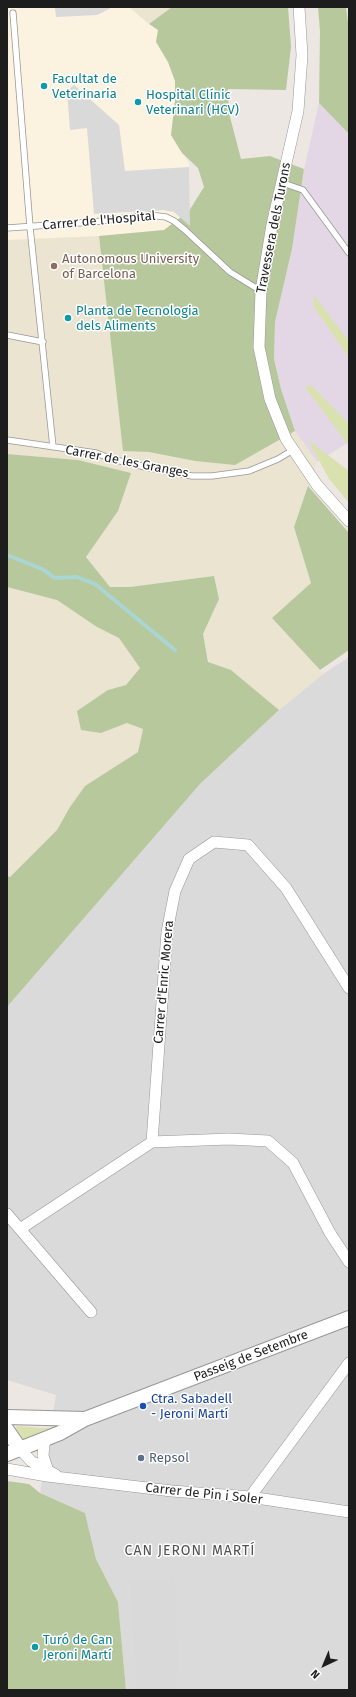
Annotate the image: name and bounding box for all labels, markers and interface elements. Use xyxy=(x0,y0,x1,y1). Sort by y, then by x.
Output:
place label: Facultat de Veterinaria xyxy=(52,71,117,102)
marker: Facultat de Veterinaria xyxy=(39,81,49,91)
place label: Hospital Clínic Veterinari (HCV) xyxy=(146,87,239,118)
marker: Hospital Clínic Veterinari (HCV) xyxy=(133,97,143,107)
street label: Travessera dels Turons xyxy=(254,161,294,295)
street label: Carrer de l'Hospital xyxy=(42,208,156,234)
place label: Autonomous University of Barcelona xyxy=(62,251,199,282)
marker: Autonomous University of Barcelona xyxy=(49,261,59,271)
place label: Planta de Tecnologia dels Aliments xyxy=(76,303,199,334)
marker: Planta de Tecnologia dels Aliments xyxy=(63,313,73,323)
street label: Carrer de les Granges xyxy=(64,442,190,482)
street label: Carrer d'Enric Morera xyxy=(151,920,177,1044)
street label: Passeig de Setembre xyxy=(192,1327,310,1385)
place label: Ctra. Sabadell - Jeroni Martí xyxy=(151,1391,232,1422)
marker: Ctra. Sabadell - Jeroni Martí xyxy=(138,1401,148,1411)
place label: Repsol xyxy=(149,1450,189,1466)
marker: Repsol xyxy=(136,1453,146,1463)
street label: Carrer de Pin i Soler xyxy=(145,1480,263,1508)
district label: CAN JERONI MARTÍ xyxy=(125,1543,255,1559)
place label: Turó de Can Jeroni Martí xyxy=(43,1632,113,1663)
marker: Turó de Can Jeroni Martí xyxy=(30,1642,40,1652)
north arrow xyxy=(304,1645,344,1685)
text: N xyxy=(308,1667,322,1681)

